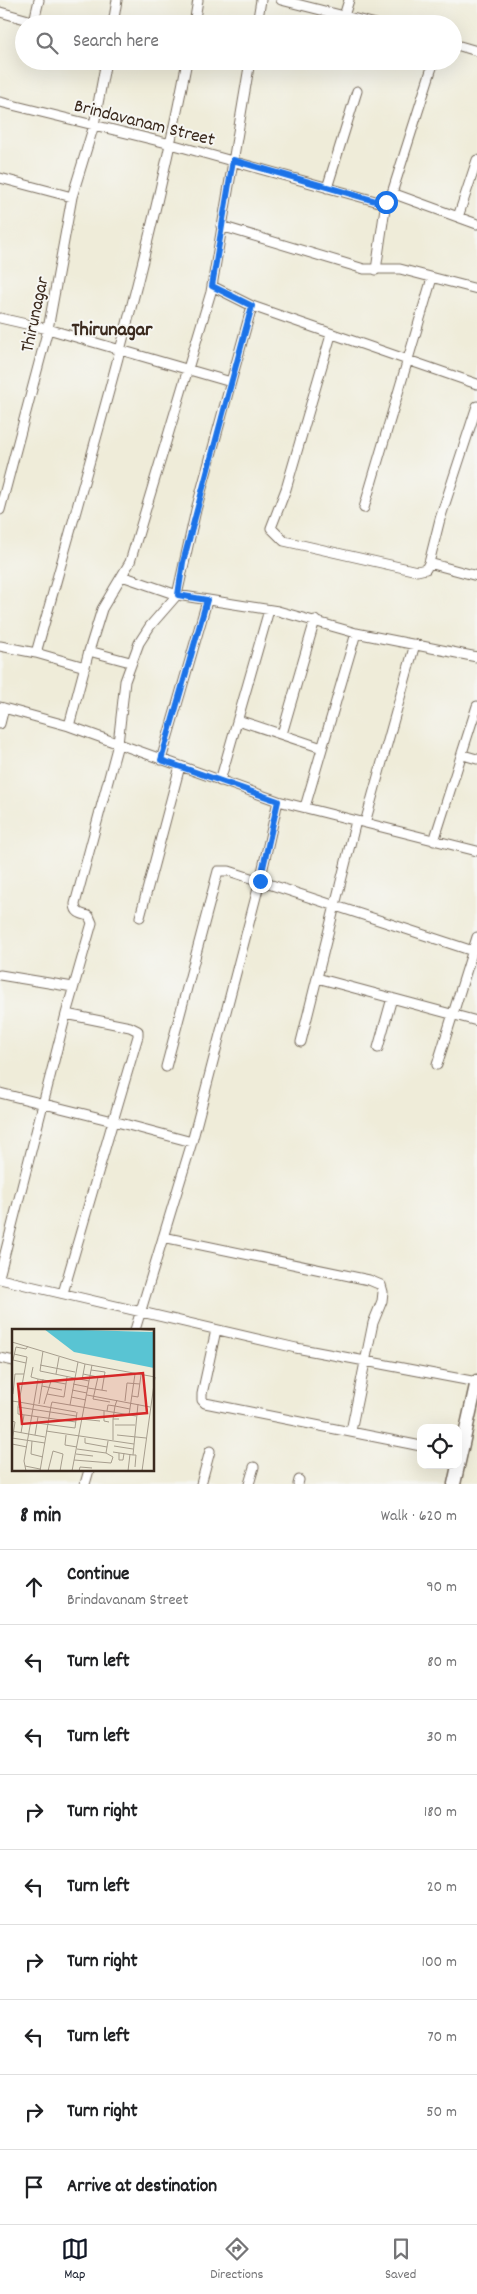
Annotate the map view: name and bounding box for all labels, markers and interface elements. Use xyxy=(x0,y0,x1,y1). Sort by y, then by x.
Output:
search box xyxy=(15,15,462,70)
icon: search xyxy=(33,29,61,57)
text: Search here xyxy=(73,29,159,56)
street label: Brindavanam Street xyxy=(71,94,217,155)
route start xyxy=(375,191,398,214)
street label: Thirunagar xyxy=(15,274,58,355)
district label: Thirunagar xyxy=(71,317,153,345)
route end xyxy=(249,870,272,893)
inset map xyxy=(12,1329,155,1472)
map controls xyxy=(417,1424,462,1469)
button: locate xyxy=(417,1424,462,1469)
text: 8 min xyxy=(20,1502,61,1532)
text: Walk · 620 m xyxy=(381,1505,457,1528)
text: Continue xyxy=(67,1562,129,1589)
icon: ahead xyxy=(20,1573,48,1601)
text: 90 m xyxy=(426,1576,457,1599)
text: Brindavanam Street xyxy=(67,1589,188,1612)
icon: left xyxy=(20,1648,48,1676)
text: Turn left xyxy=(67,1649,130,1676)
text: 80 m xyxy=(427,1651,457,1674)
icon: left xyxy=(20,1723,48,1751)
text: Turn left xyxy=(67,1724,130,1751)
text: 30 m xyxy=(427,1726,457,1749)
icon: right xyxy=(20,1798,48,1826)
text: Turn right xyxy=(67,1799,138,1826)
text: 180 m xyxy=(424,1801,457,1824)
icon: left xyxy=(20,1873,48,1901)
text: Turn left xyxy=(67,1874,130,1901)
text: 20 m xyxy=(427,1876,457,1899)
icon: right xyxy=(20,1948,48,1976)
text: Turn right xyxy=(67,1949,138,1976)
text: 100 m xyxy=(421,1951,457,1974)
icon: left xyxy=(20,2023,48,2051)
text: Turn left xyxy=(67,2024,130,2051)
text: 70 m xyxy=(427,2026,457,2049)
icon: right xyxy=(20,2098,48,2126)
text: Turn right xyxy=(67,2099,138,2126)
text: 50 m xyxy=(426,2101,457,2124)
icon: arrive xyxy=(20,2173,48,2201)
text: Arrive at destination xyxy=(67,2174,217,2201)
tab: Map xyxy=(61,2235,89,2285)
tab: Directions xyxy=(210,2235,263,2285)
tab: Saved xyxy=(385,2235,416,2285)

